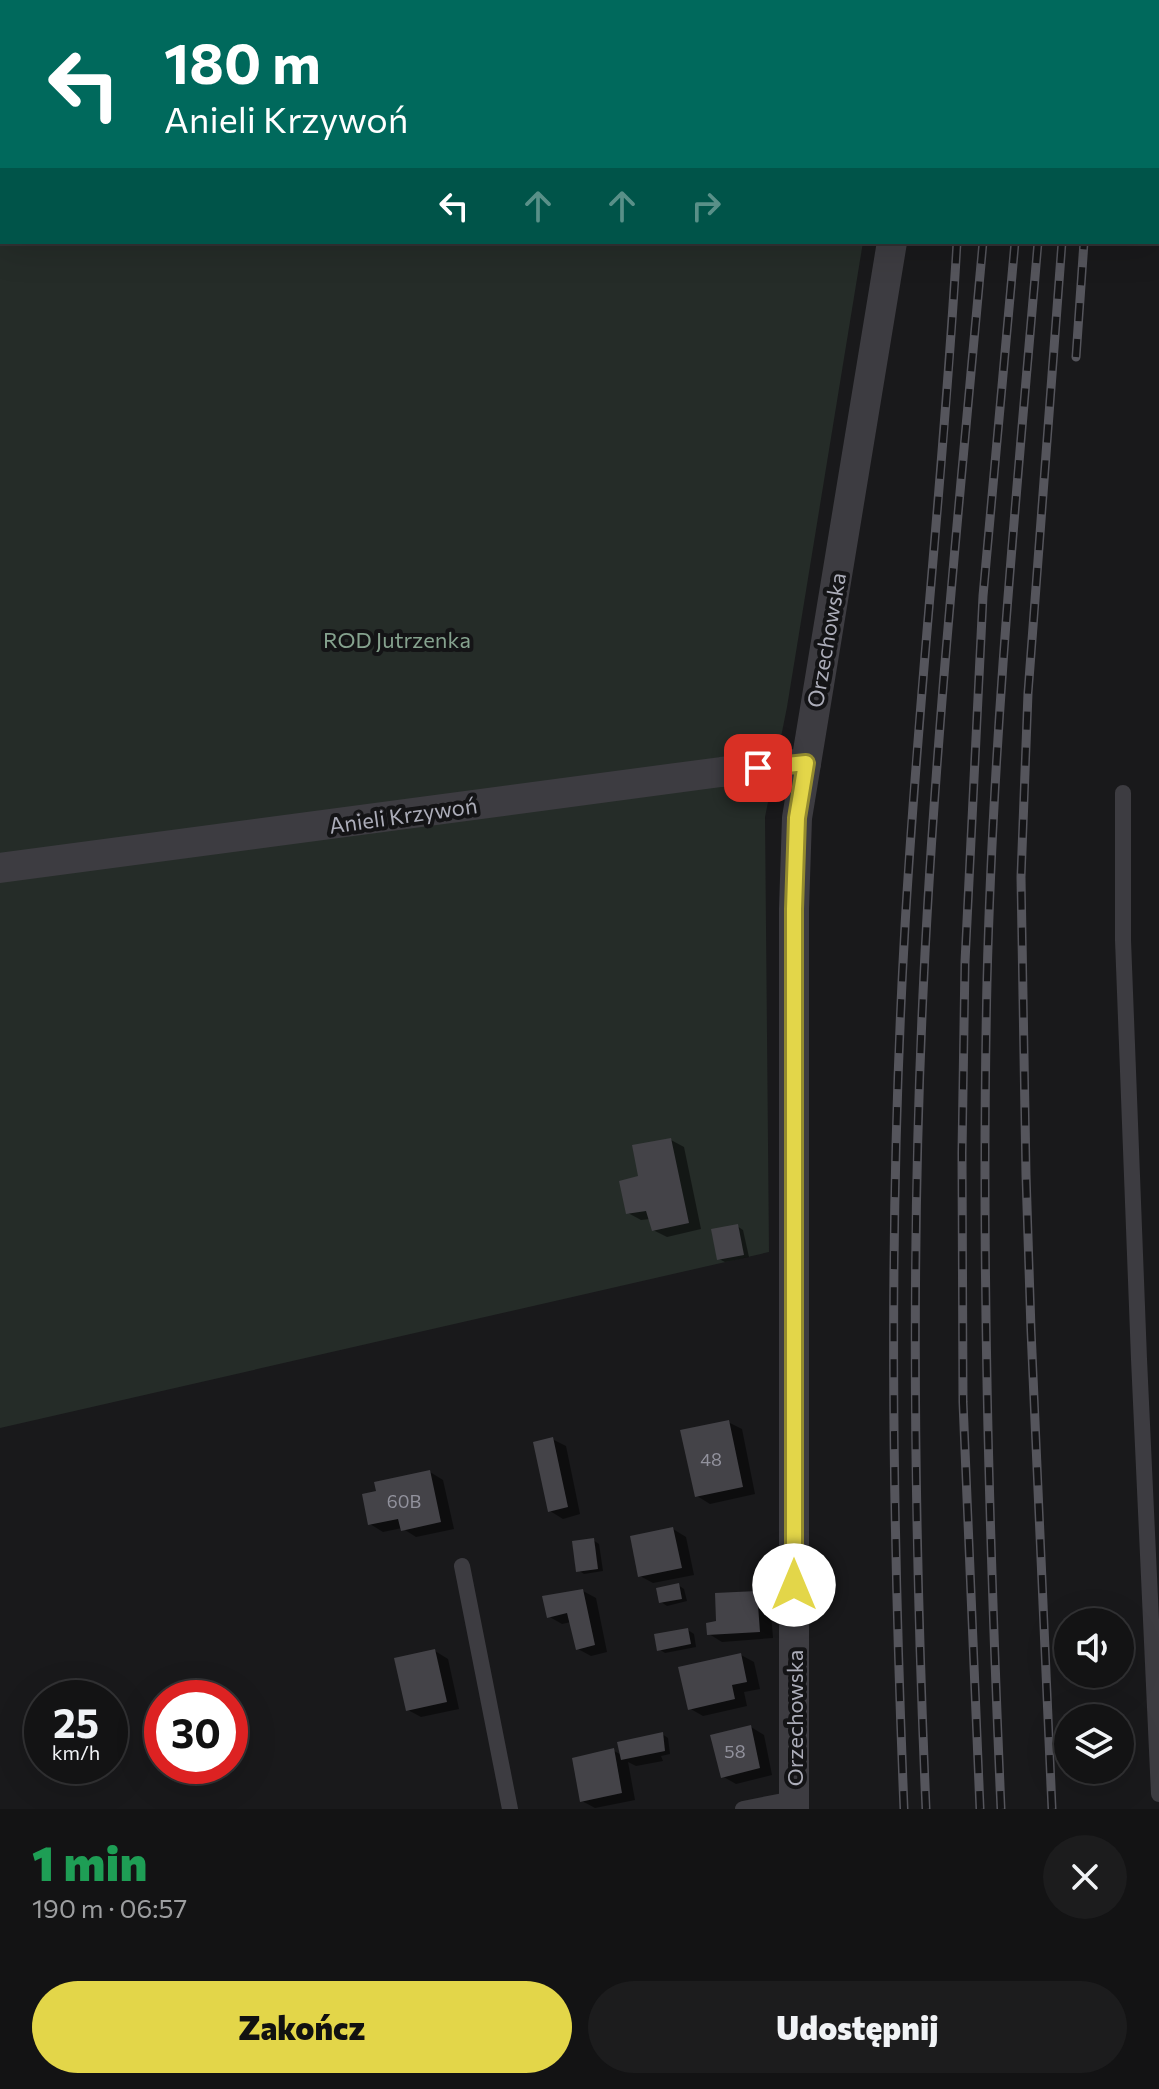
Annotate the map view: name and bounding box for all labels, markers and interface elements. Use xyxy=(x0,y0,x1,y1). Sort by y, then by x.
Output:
text: 180 m xyxy=(164,27,321,96)
icon: left xyxy=(32,32,136,136)
text: Anieli Krzywoń xyxy=(164,96,408,140)
icon: left xyxy=(432,184,476,228)
icon: ahead xyxy=(516,184,560,228)
icon: ahead xyxy=(600,184,644,228)
icon: right xyxy=(684,184,728,228)
street label: Orzechowska xyxy=(801,570,851,710)
park label: ROD Jutrzenka xyxy=(323,626,471,653)
pin xyxy=(724,734,792,802)
icon: arrive xyxy=(736,746,780,790)
street label: Anieli Krzywoń xyxy=(327,791,479,839)
house number: 48 xyxy=(700,1448,722,1470)
house number: 60B xyxy=(387,1490,421,1512)
position arrow xyxy=(752,1543,836,1627)
map controls xyxy=(1054,1608,1134,1784)
button: sound xyxy=(1054,1608,1134,1688)
street label: Orzechowska xyxy=(781,1650,808,1786)
speed limit sign: 30 xyxy=(144,1680,248,1784)
text: 25 xyxy=(53,1697,99,1746)
button: layers xyxy=(1054,1704,1134,1784)
text: km/h xyxy=(52,1740,100,1764)
house number: 58 xyxy=(724,1740,746,1762)
text: 1 min xyxy=(32,1832,147,1891)
button: close xyxy=(1043,1835,1127,1919)
text: 190 m · 06:57 xyxy=(32,1892,187,1923)
button: Zakończ xyxy=(32,1981,572,2073)
button: Udostępnij xyxy=(588,1981,1127,2073)

